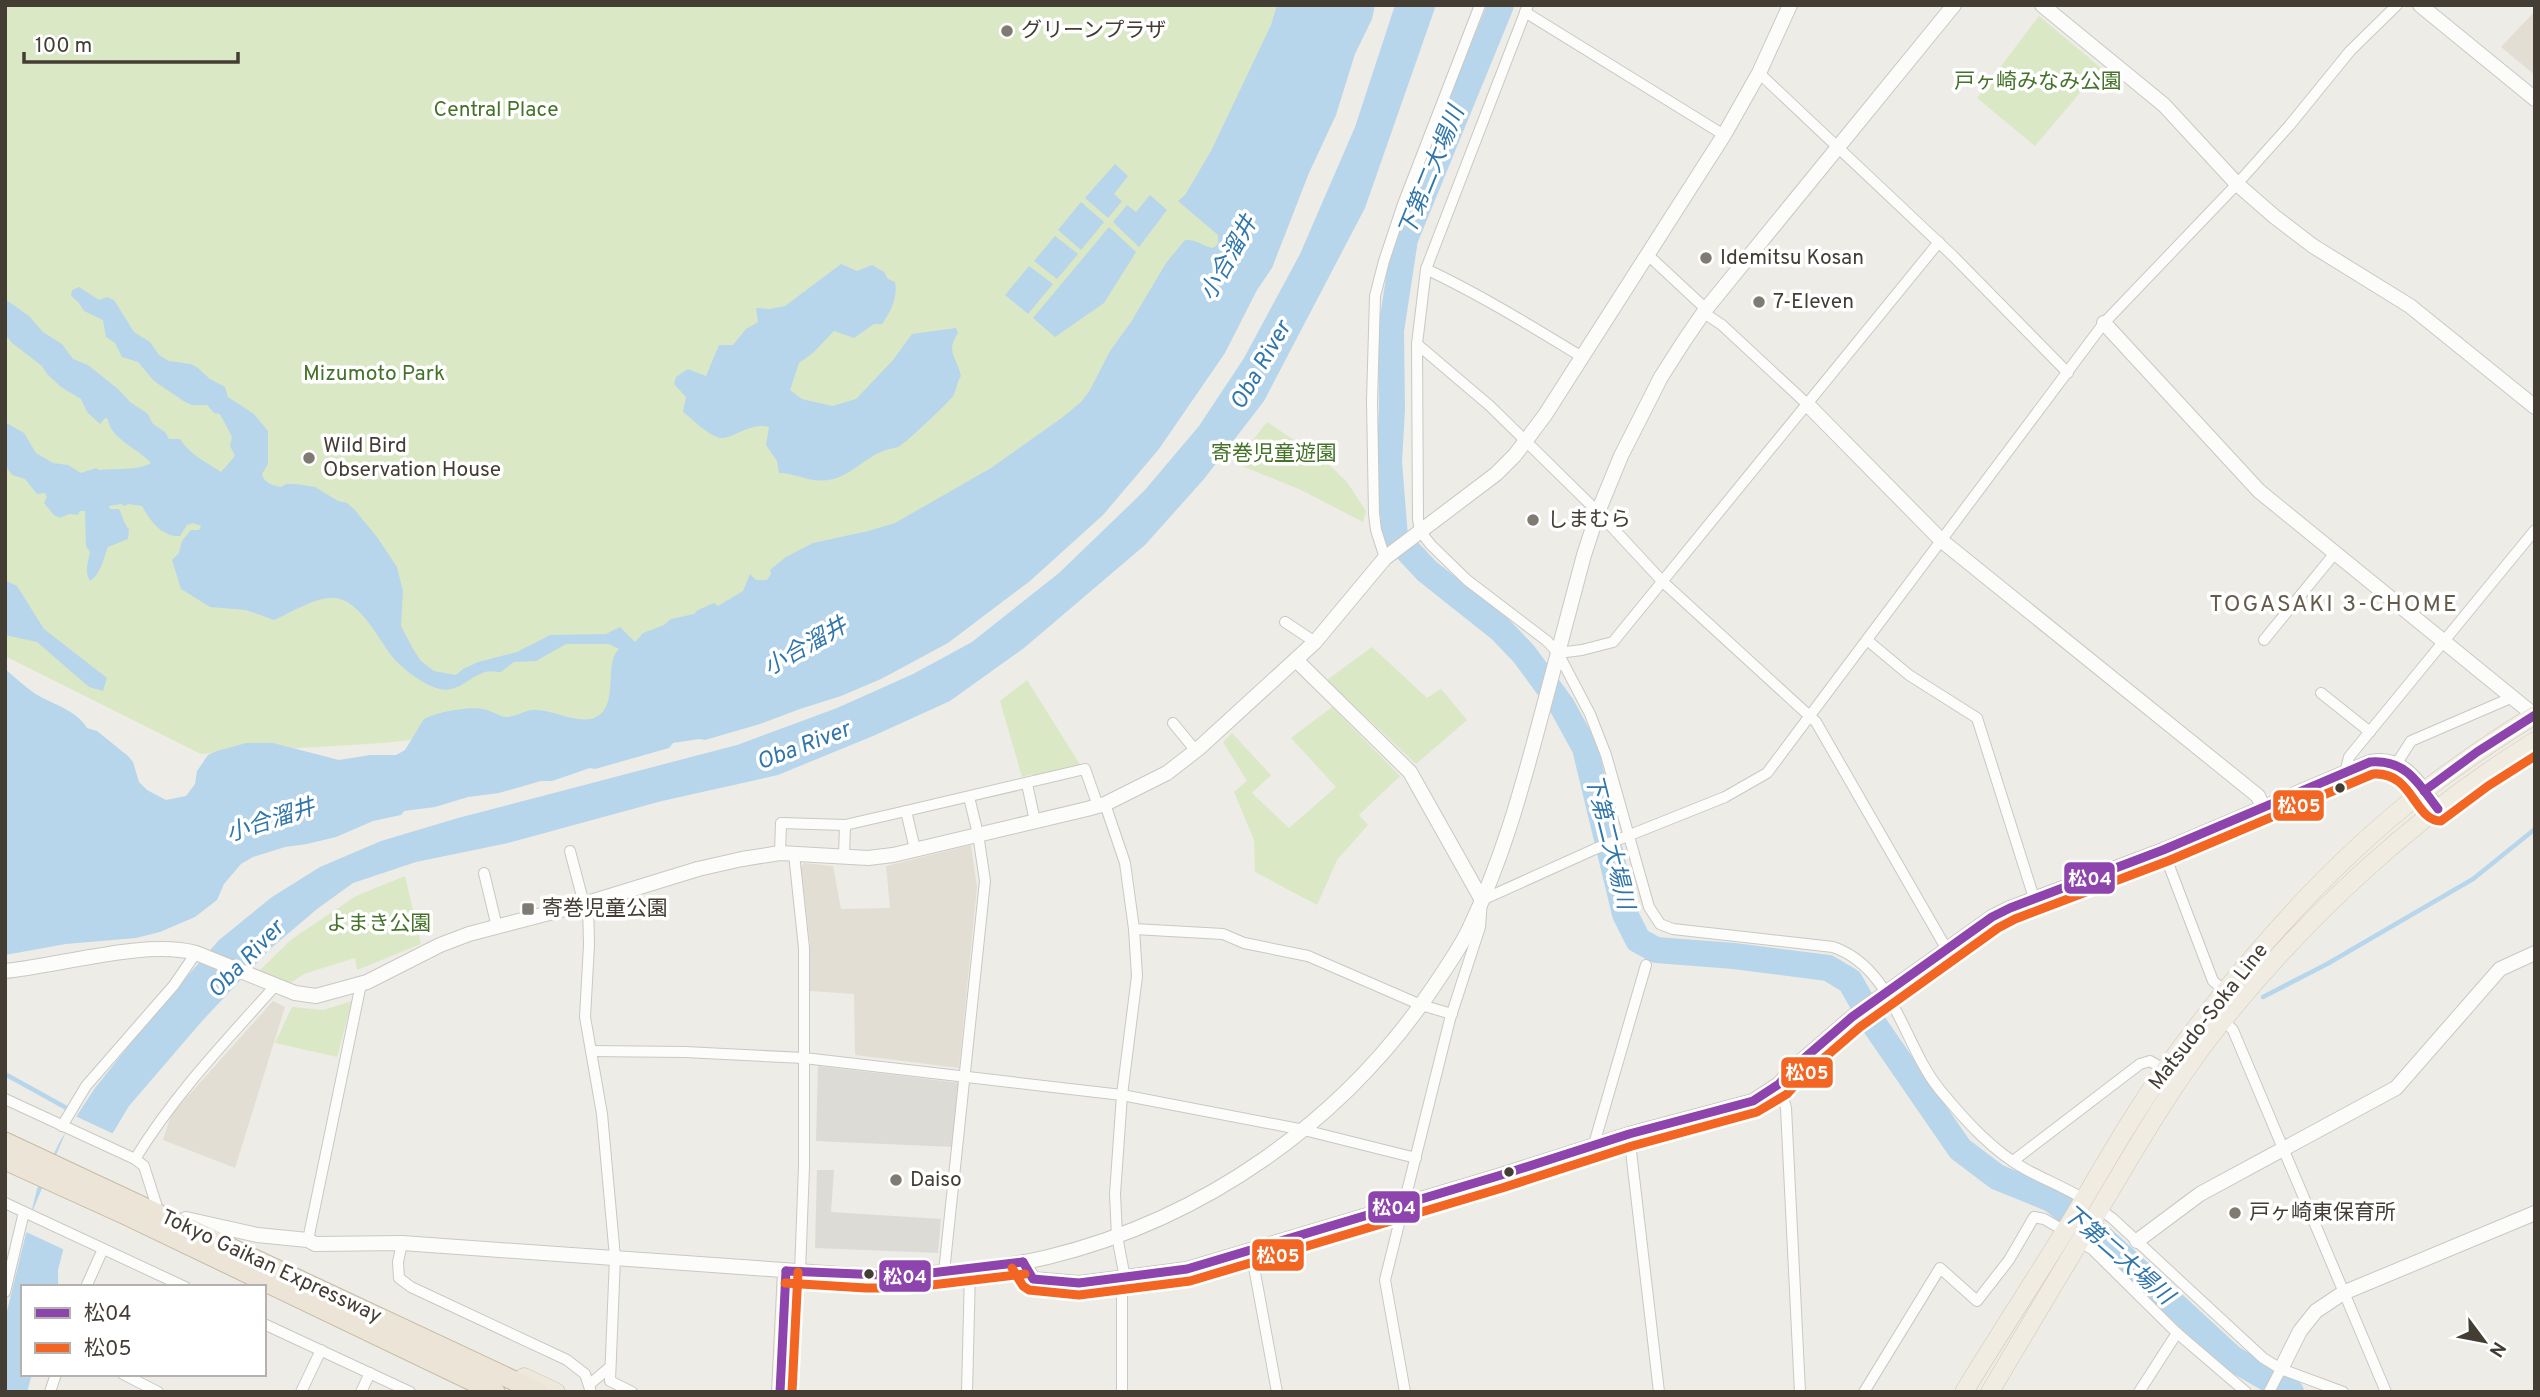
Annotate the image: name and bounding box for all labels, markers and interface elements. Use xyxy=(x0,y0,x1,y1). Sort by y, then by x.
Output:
place label: グリーンプラザ xyxy=(1021,18,1166,45)
scale bar xyxy=(24,21,238,65)
marker: グリーンプラザ xyxy=(999,23,1015,39)
text: 100 m xyxy=(35,33,92,60)
park label: 戸ヶ崎みなみ公園 xyxy=(1954,69,2122,96)
park label: Central Place xyxy=(433,97,559,124)
water label: 下第二大場川 xyxy=(1394,100,1473,241)
water label: 小合溜井 xyxy=(1195,210,1266,306)
place label: Idemitsu Kosan xyxy=(1720,245,1864,272)
marker: Idemitsu Kosan xyxy=(1698,250,1714,266)
place label: 7-Eleven xyxy=(1773,289,1854,316)
marker: 7-Eleven xyxy=(1751,294,1767,310)
water label: Oba River xyxy=(1225,314,1300,416)
park label: Mizumoto Park xyxy=(303,361,445,388)
place label: Wild Bird Observation House xyxy=(323,433,501,484)
park label: 寄巻児童遊園 xyxy=(1211,441,1337,468)
marker: Wild Bird Observation House xyxy=(301,450,317,466)
place label: しまむら xyxy=(1547,507,1631,534)
marker: しまむら xyxy=(1525,512,1541,528)
district label: TOGASAKI 3-CHOME xyxy=(2209,591,2459,620)
water label: 小合溜井 xyxy=(759,611,855,684)
water label: Oba River xyxy=(753,715,857,778)
water label: 下第二大場川 xyxy=(1577,772,1639,915)
unlabelled marker xyxy=(2333,781,2347,795)
line badge: 松05 xyxy=(2272,789,2325,822)
water label: 小合溜井 xyxy=(223,793,321,850)
text: 松05 xyxy=(2277,795,2321,819)
line badge: 松04 xyxy=(2063,861,2116,895)
text: 松04 xyxy=(2068,868,2112,892)
place label: 寄巻児童公園 xyxy=(542,896,668,923)
marker: 寄巻児童公園 xyxy=(520,901,536,917)
park label: よまき公園 xyxy=(327,911,432,938)
water label: Oba River xyxy=(203,913,293,1005)
street label: Matsudo-Soka Line xyxy=(2143,938,2275,1096)
line badge: 松05 xyxy=(1780,1056,1834,1089)
text: 松05 xyxy=(1785,1062,1829,1086)
unlabelled marker xyxy=(1502,1165,1516,1179)
place label: Daiso xyxy=(910,1167,962,1194)
marker: Daiso xyxy=(888,1172,904,1188)
line badge: 松04 xyxy=(1367,1190,1421,1224)
text: 松04 xyxy=(1372,1197,1416,1221)
water label: 下第二大場川 xyxy=(2055,1200,2181,1314)
place label: 戸ヶ崎東保育所 xyxy=(2249,1200,2396,1227)
street label: Tokyo Gaikan Expressway xyxy=(156,1204,386,1330)
marker: 戸ヶ崎東保育所 xyxy=(2227,1205,2243,1221)
line badge: 松05 xyxy=(1251,1238,1305,1272)
text: 松05 xyxy=(1256,1245,1300,1269)
line badge: 松04 xyxy=(878,1259,932,1293)
text: 松04 xyxy=(883,1266,927,1290)
unlabelled marker xyxy=(862,1267,876,1281)
legend xyxy=(21,1285,266,1376)
text: 松04 xyxy=(84,1301,132,1328)
north arrow xyxy=(2449,1306,2519,1376)
text: 松05 xyxy=(84,1336,132,1363)
text: N xyxy=(2483,1337,2511,1361)

